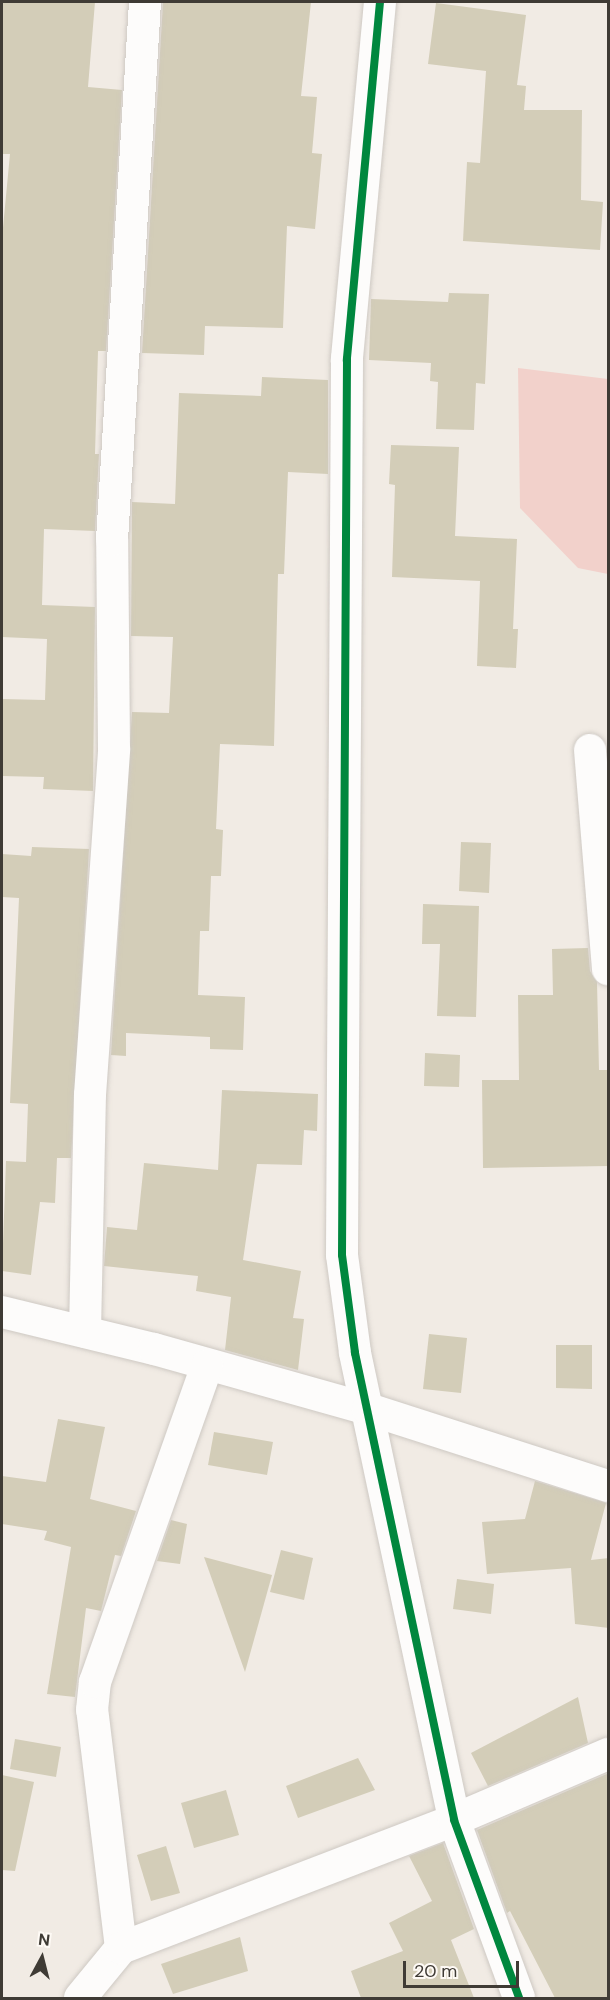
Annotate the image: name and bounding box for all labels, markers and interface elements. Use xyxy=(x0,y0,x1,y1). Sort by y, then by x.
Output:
north arrow xyxy=(12,1928,72,1988)
text: N xyxy=(37,1929,51,1951)
scale bar xyxy=(406,1949,522,1987)
text: 20 m xyxy=(414,1959,457,1983)

